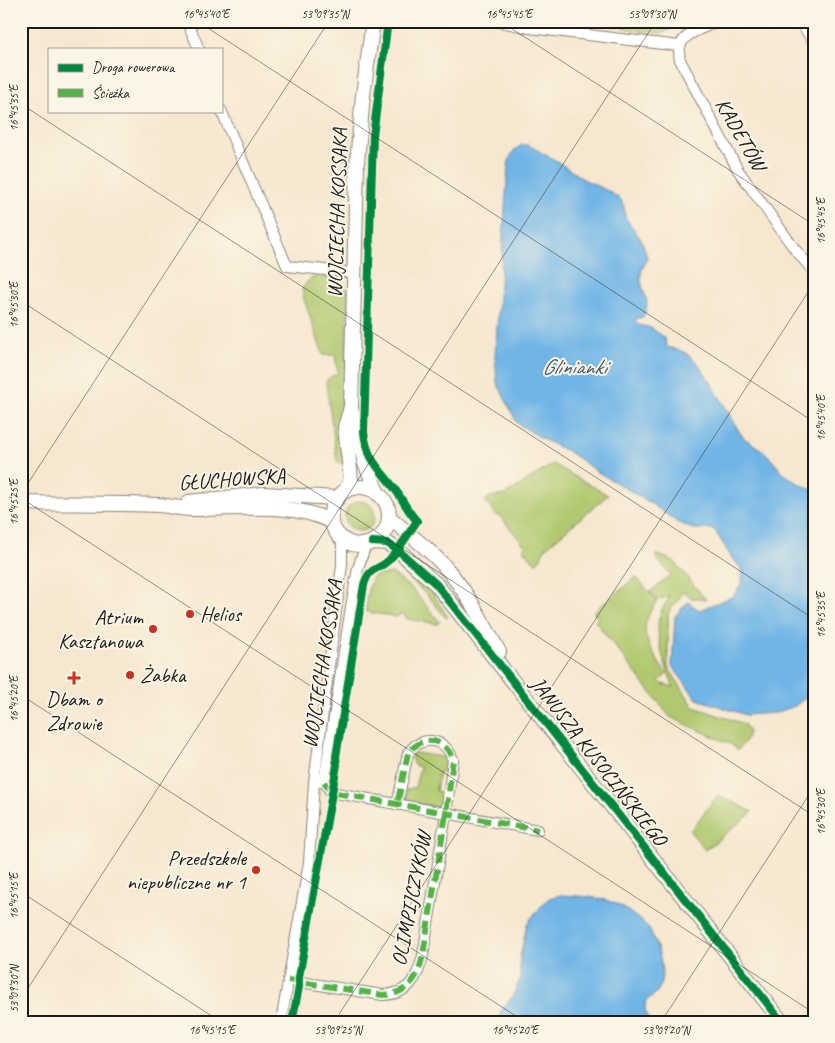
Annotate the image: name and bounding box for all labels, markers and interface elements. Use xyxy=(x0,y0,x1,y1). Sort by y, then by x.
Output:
text: 16°45'40"E xyxy=(183,6,231,22)
text: 53°09'35"N xyxy=(301,6,350,22)
text: 16°45'45"E xyxy=(486,6,534,22)
text: 53°09'30"N xyxy=(628,6,677,22)
legend xyxy=(48,48,222,112)
text: Droga rowerowa xyxy=(92,58,176,77)
text: 16°45'35"E xyxy=(6,83,22,131)
text: Ścieżka xyxy=(92,84,130,103)
street label: KADETÓW xyxy=(710,93,774,178)
street label: WOJCIECHA KOSSAKA xyxy=(321,126,353,298)
text: 16°45'45"E xyxy=(813,196,829,244)
text: 16°45'30"E xyxy=(6,280,22,328)
water label: Glinianki xyxy=(542,353,612,381)
text: 16°45'40"E xyxy=(813,393,829,441)
street label: GŁUCHOWSKA xyxy=(178,462,287,496)
text: 16°45'25"E xyxy=(6,477,22,525)
street label: WOJCIECHA KOSSAKA xyxy=(296,577,348,750)
text: 16°45'35"E xyxy=(813,590,829,638)
place label: Helios xyxy=(200,601,243,627)
place label: Atrium Kasztanowa xyxy=(58,604,145,654)
marker: Helios xyxy=(184,608,196,620)
marker: Atrium Kasztanowa xyxy=(147,623,159,635)
place label: Żabka xyxy=(140,662,187,688)
marker: Żabka xyxy=(124,669,136,681)
street label: JANUSZA KUSOCIŃSKIEGO xyxy=(524,671,675,853)
marker: Dbam o Zdrowie xyxy=(68,672,80,684)
text: 16°45'20"E xyxy=(6,674,22,722)
place label: Dbam o Zdrowie xyxy=(46,686,104,736)
text: 16°45'30"E xyxy=(813,787,829,835)
street label: OLIMPIJCZYKÓW xyxy=(385,826,437,968)
place label: Przedszkole niepubliczne nr 1 xyxy=(127,845,248,895)
marker: Przedszkole niepubliczne nr 1 xyxy=(250,864,262,876)
text: 16°45'15"E xyxy=(6,871,22,919)
text: 53°09'30"N xyxy=(6,964,22,1013)
text: 16°45'15"E xyxy=(189,1022,237,1038)
text: 53°09'25"N xyxy=(314,1022,363,1038)
text: 16°45'20"E xyxy=(492,1022,540,1038)
text: 53°09'20"N xyxy=(642,1022,691,1038)

